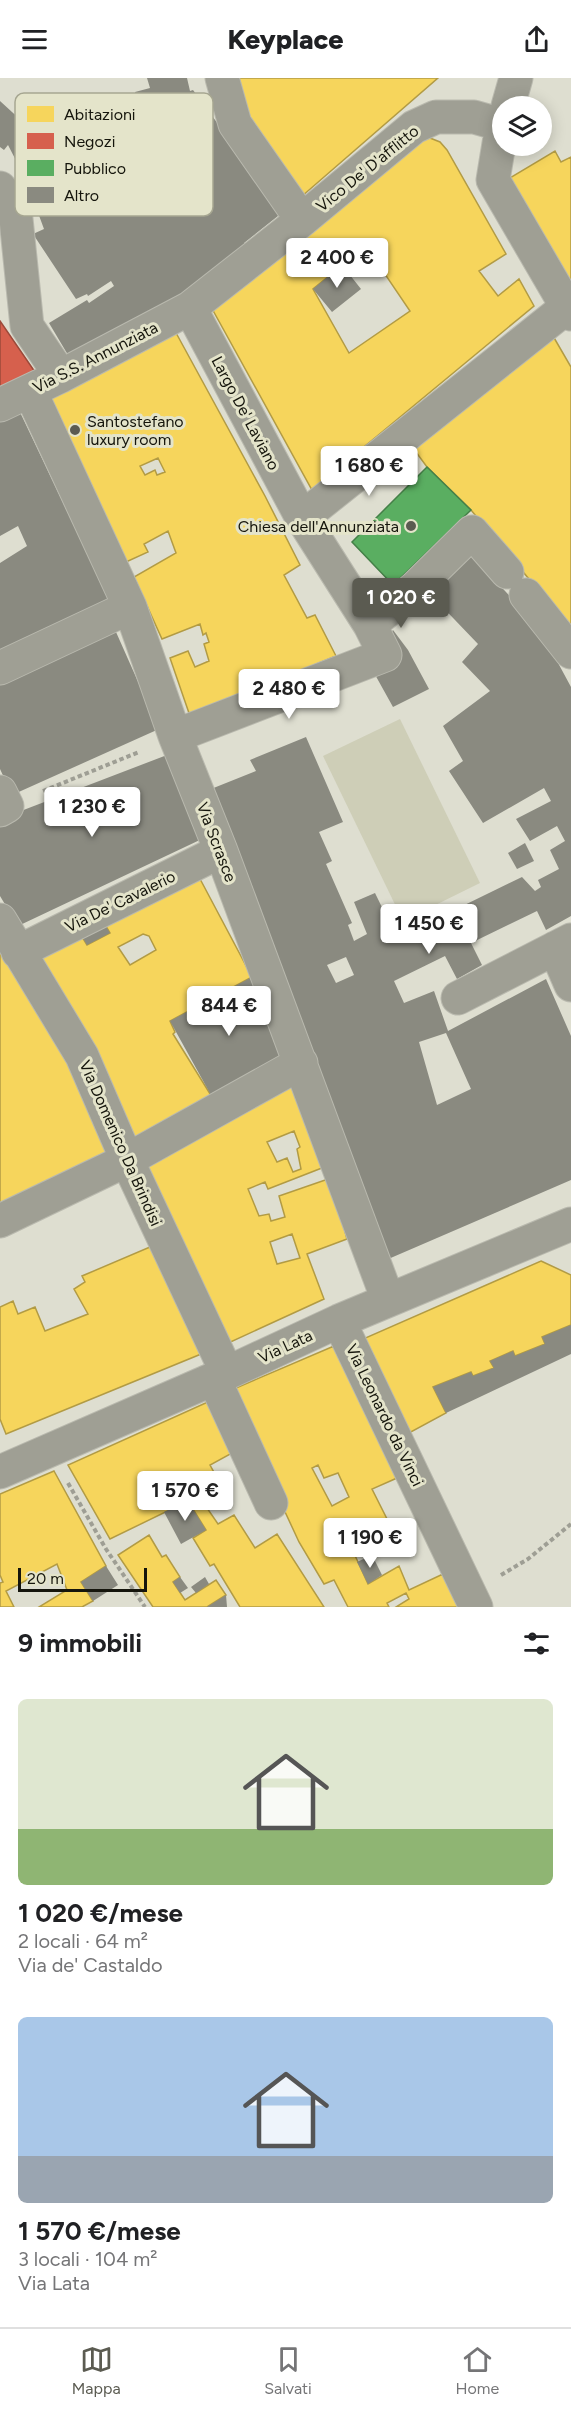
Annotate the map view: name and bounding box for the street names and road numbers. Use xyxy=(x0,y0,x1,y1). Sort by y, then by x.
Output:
street label: Vico De' D'afflitto xyxy=(312,121,422,216)
street label: Via S.S. Annunziata xyxy=(30,318,161,397)
street label: Largo De' Laviano xyxy=(208,353,284,473)
street label: Via Scrasce xyxy=(193,800,241,885)
street label: Via De' Cavalerio xyxy=(62,867,178,936)
street label: Via Domenico Da Brindisi xyxy=(75,1057,166,1229)
street label: Via Lata xyxy=(255,1326,315,1367)
street label: Via Leonardo da Vinci xyxy=(342,1341,427,1489)

